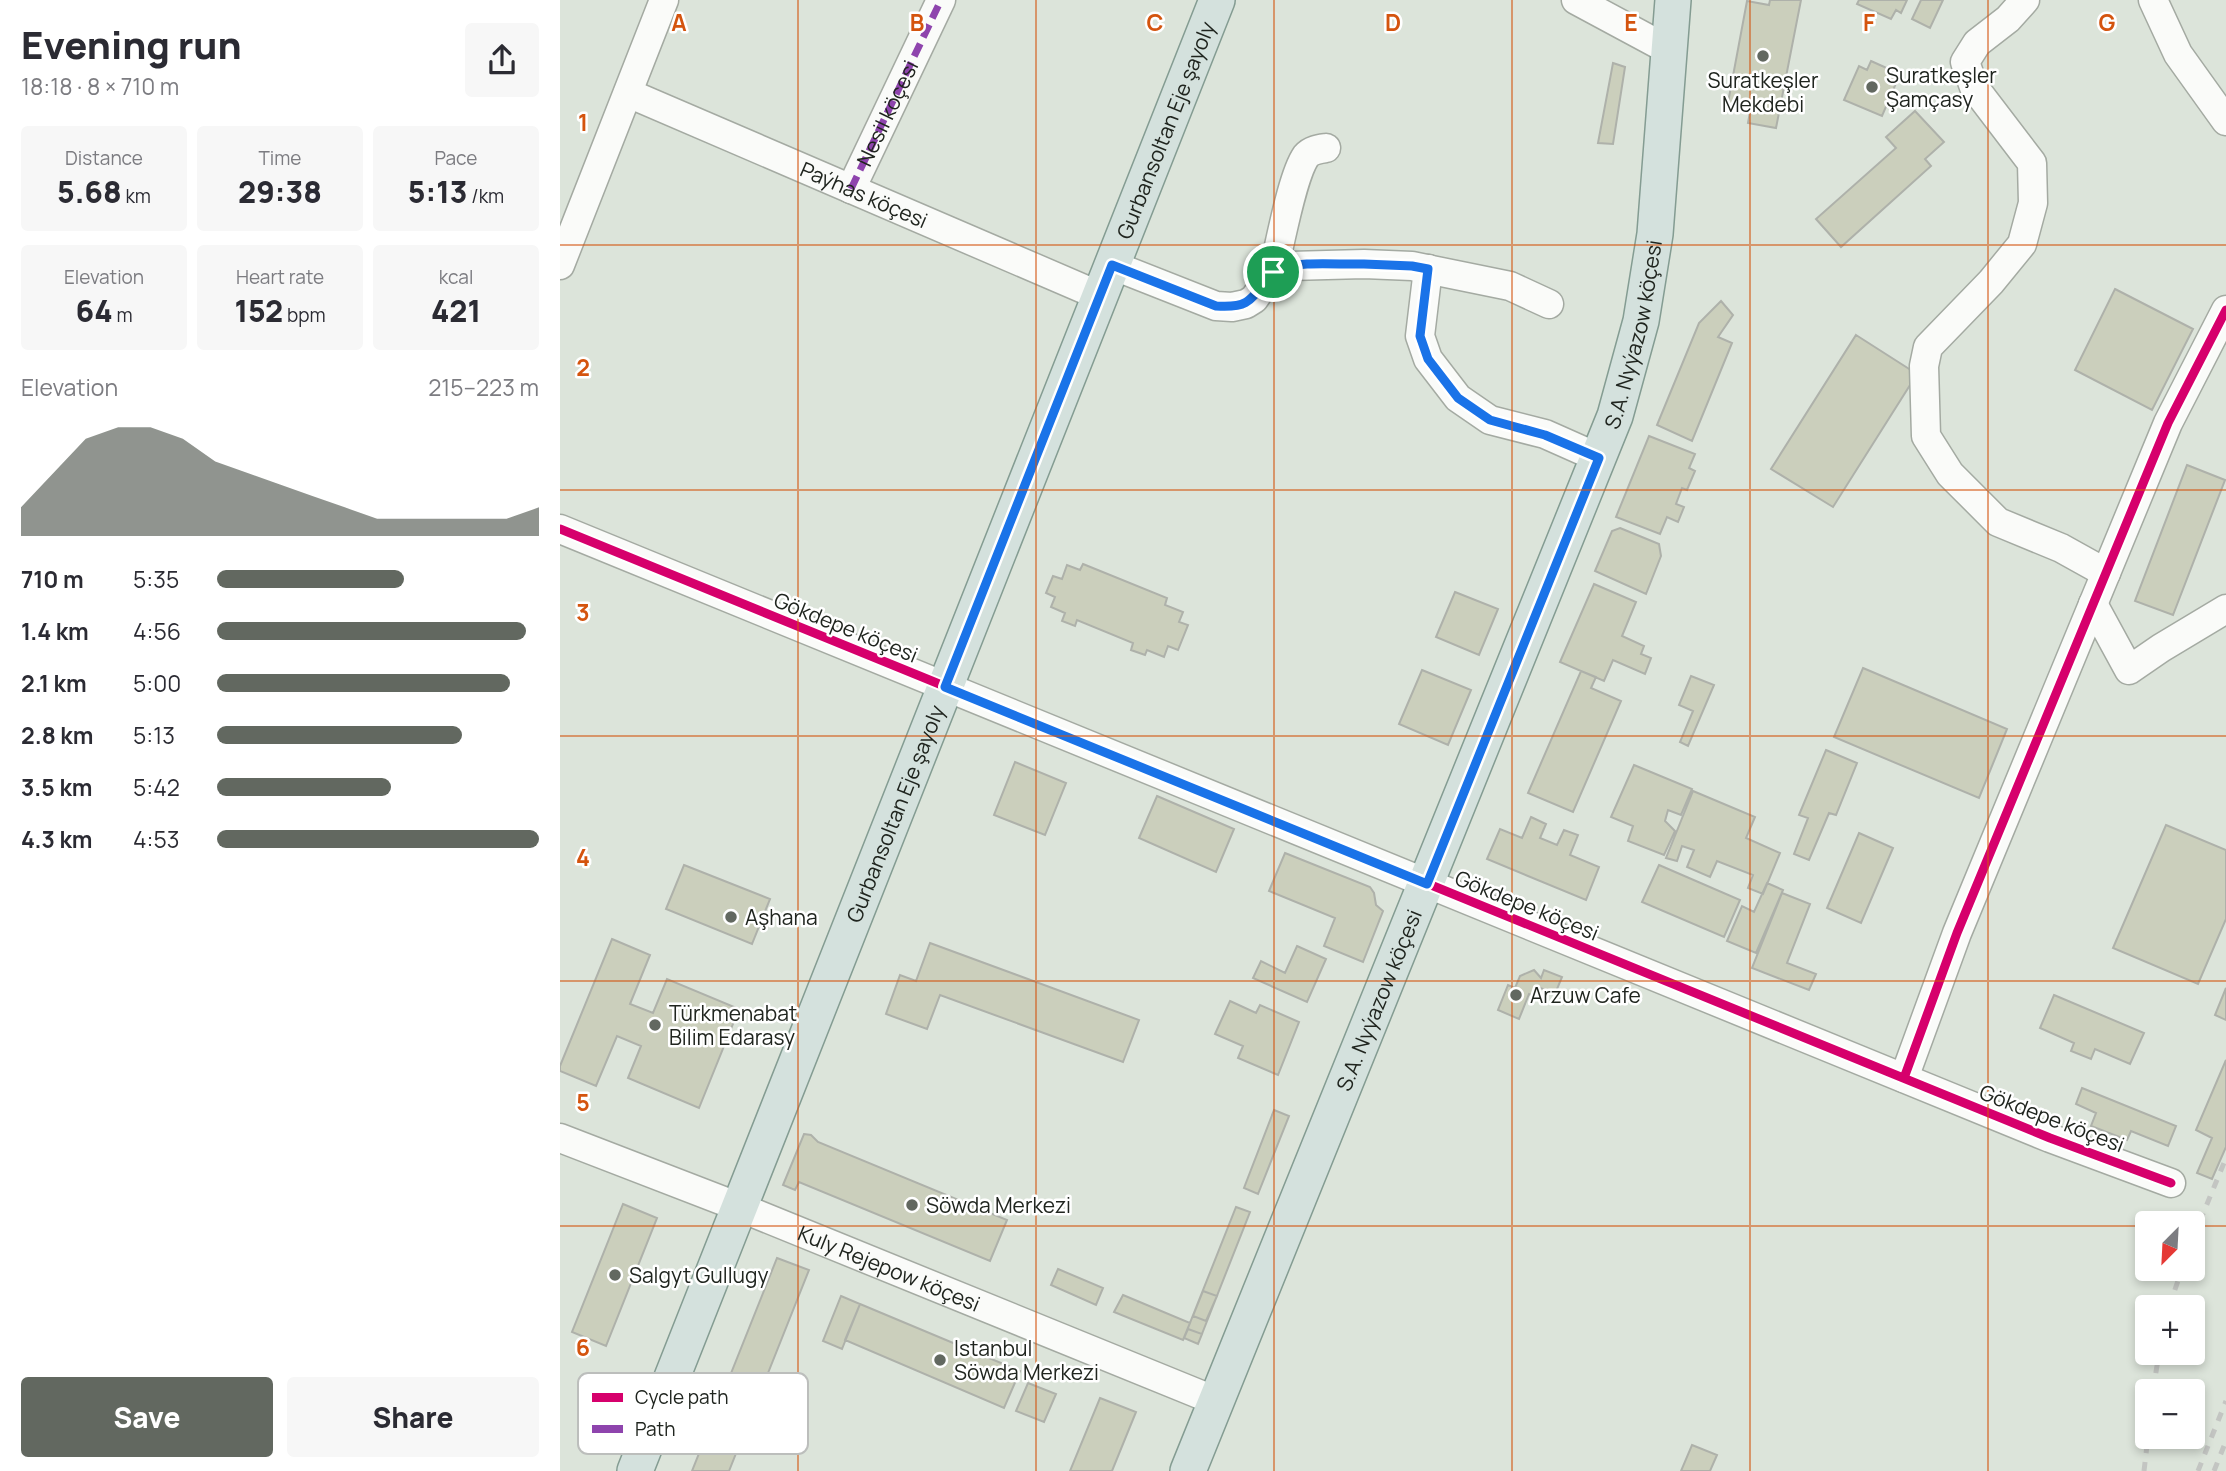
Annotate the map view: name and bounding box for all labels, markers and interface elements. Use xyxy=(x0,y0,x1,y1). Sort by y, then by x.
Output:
text: A xyxy=(671,6,687,38)
text: B xyxy=(910,6,924,38)
text: C xyxy=(1147,6,1164,38)
text: D xyxy=(1385,6,1401,38)
text: E xyxy=(1624,6,1638,38)
text: F xyxy=(1863,6,1875,38)
text: G xyxy=(2099,6,2116,38)
street label: Gurbansoltan Eje şayoly xyxy=(1110,17,1221,243)
text: Evening run xyxy=(21,18,242,70)
button: share xyxy=(465,23,539,97)
marker: Suratkeşler Mekdebi xyxy=(1755,48,1771,64)
street label: Nesil köçesi xyxy=(850,56,924,171)
place label: Suratkeşler Şamçasy xyxy=(1886,61,1997,113)
place label: Suratkeşler Mekdebi xyxy=(1708,66,1819,118)
text: 18:18 · 8 × 710 m xyxy=(21,70,179,102)
marker: Suratkeşler Şamçasy xyxy=(1864,79,1880,95)
text: 1 xyxy=(578,106,588,138)
text: Distance xyxy=(65,145,143,171)
text: Time xyxy=(259,145,301,171)
text: Pace xyxy=(435,145,477,171)
street label: Paýhas köçesi xyxy=(796,155,932,234)
text: 5.68 xyxy=(57,171,122,212)
text: 29:38 xyxy=(238,171,322,212)
text: 5:13 xyxy=(408,171,468,212)
text: km xyxy=(122,183,151,209)
text: /km xyxy=(468,183,504,209)
street label: S.A. Nyýazow köçesi xyxy=(1597,238,1668,433)
pin xyxy=(1243,242,1303,302)
icon: arrive xyxy=(1254,253,1292,291)
text: Elevation xyxy=(64,264,144,290)
text: Heart rate xyxy=(236,264,324,290)
text: kcal xyxy=(439,264,473,290)
text: 64 xyxy=(75,290,113,331)
text: 152 xyxy=(234,290,283,331)
text: 421 xyxy=(431,290,481,331)
text: m xyxy=(113,302,133,328)
text: bpm xyxy=(283,302,326,328)
text: 2 xyxy=(576,351,590,383)
text: Elevation xyxy=(21,371,118,403)
text: 215–223 m xyxy=(428,371,539,403)
text: 710 m xyxy=(21,563,84,595)
text: 5:35 xyxy=(133,563,179,595)
street label: Gökdepe köçesi xyxy=(770,585,922,669)
text: 3 xyxy=(576,596,590,628)
text: 1.4 km xyxy=(21,615,89,647)
text: 4:56 xyxy=(133,615,181,647)
text: 2.1 km xyxy=(21,667,87,699)
text: 5:00 xyxy=(133,667,181,699)
street label: Gurbansoltan Eje şayoly xyxy=(840,701,951,926)
text: 2.8 km xyxy=(21,719,93,751)
text: 5:13 xyxy=(133,719,175,751)
text: 3.5 km xyxy=(21,771,92,803)
text: 5:42 xyxy=(133,771,180,803)
text: 4.3 km xyxy=(21,823,93,855)
text: 4:53 xyxy=(133,823,179,855)
text: 4 xyxy=(576,841,590,873)
street label: Gökdepe köçesi xyxy=(1451,863,1603,947)
place label: Aşhana xyxy=(745,903,818,931)
street label: S.A. Nyýazow köçesi xyxy=(1329,905,1428,1095)
marker: Aşhana xyxy=(723,909,739,925)
place label: Arzuw Cafe xyxy=(1530,981,1641,1009)
marker: Arzuw Cafe xyxy=(1508,987,1524,1003)
place label: Türkmenabat Bilim Edarasy xyxy=(669,999,797,1051)
marker: Türkmenabat Bilim Edarasy xyxy=(647,1017,663,1033)
street label: Gökdepe köçesi xyxy=(1976,1078,2128,1158)
text: 5 xyxy=(576,1086,590,1118)
place label: Söwda Merkezi xyxy=(926,1191,1071,1219)
marker: Söwda Merkezi xyxy=(904,1197,920,1213)
north arrow xyxy=(2135,1211,2205,1281)
map controls xyxy=(2135,1211,2205,1449)
street label: Kuly Rejepow köçesi xyxy=(794,1219,984,1318)
place label: Salgyt Gullugy xyxy=(629,1261,769,1289)
marker: Salgyt Gullugy xyxy=(607,1267,623,1283)
button: + xyxy=(2135,1295,2205,1365)
text: 6 xyxy=(576,1331,590,1363)
place label: Istanbul Söwda Merkezi xyxy=(954,1334,1099,1386)
marker: Istanbul Söwda Merkezi xyxy=(932,1352,948,1368)
legend xyxy=(578,1373,808,1454)
button: Save xyxy=(21,1377,273,1457)
button: Share xyxy=(287,1377,539,1457)
button: − xyxy=(2135,1379,2205,1449)
text: Cycle path xyxy=(635,1384,729,1410)
text: Path xyxy=(635,1416,675,1442)

